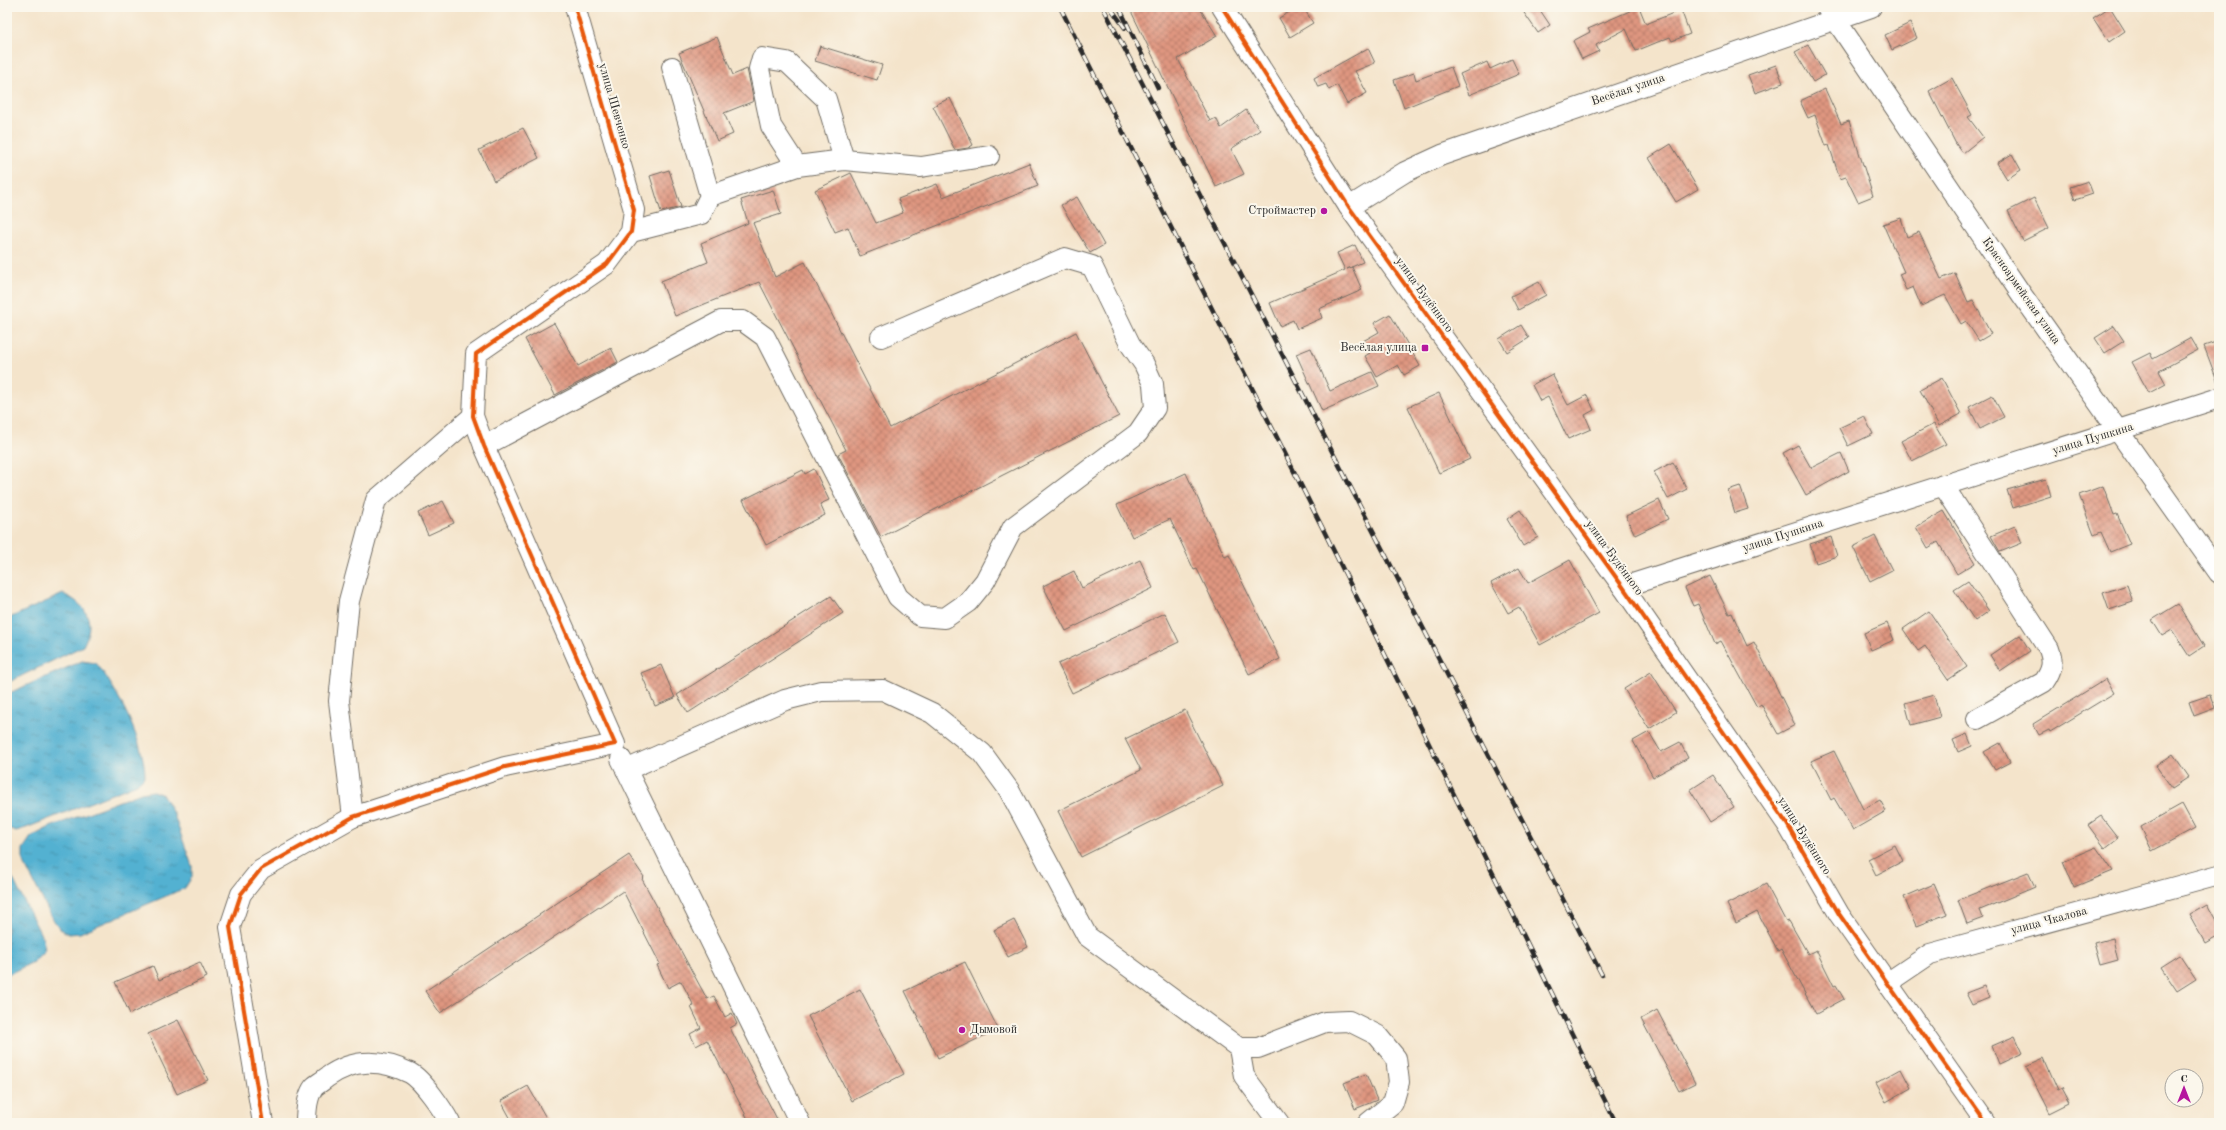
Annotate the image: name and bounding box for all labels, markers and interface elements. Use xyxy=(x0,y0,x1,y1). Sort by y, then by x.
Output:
street label: улица Шевченко xyxy=(596,62,632,150)
street label: Весёлая улица xyxy=(1590,72,1666,108)
place label: Строймастер xyxy=(1248,205,1316,217)
marker: Строймастер xyxy=(1319,206,1329,216)
street label: Красноармейская улица xyxy=(1980,235,2062,347)
street label: улица Будённого xyxy=(1393,255,1455,335)
place label: Весёлая улица xyxy=(1340,342,1417,354)
marker: Весёлая улица xyxy=(1420,343,1430,353)
street label: улица Пушкина xyxy=(2051,421,2135,457)
street label: улица Пушкина xyxy=(1741,517,1825,555)
street label: улица Будённого xyxy=(1583,518,1645,598)
street label: улица Будённого xyxy=(1775,795,1833,877)
street label: улица Чкалова xyxy=(2010,905,2089,937)
place label: Дымовой xyxy=(970,1024,1017,1036)
marker: Дымовой xyxy=(957,1025,967,1035)
north arrow xyxy=(2164,1068,2204,1108)
text: С xyxy=(2180,1074,2188,1085)

